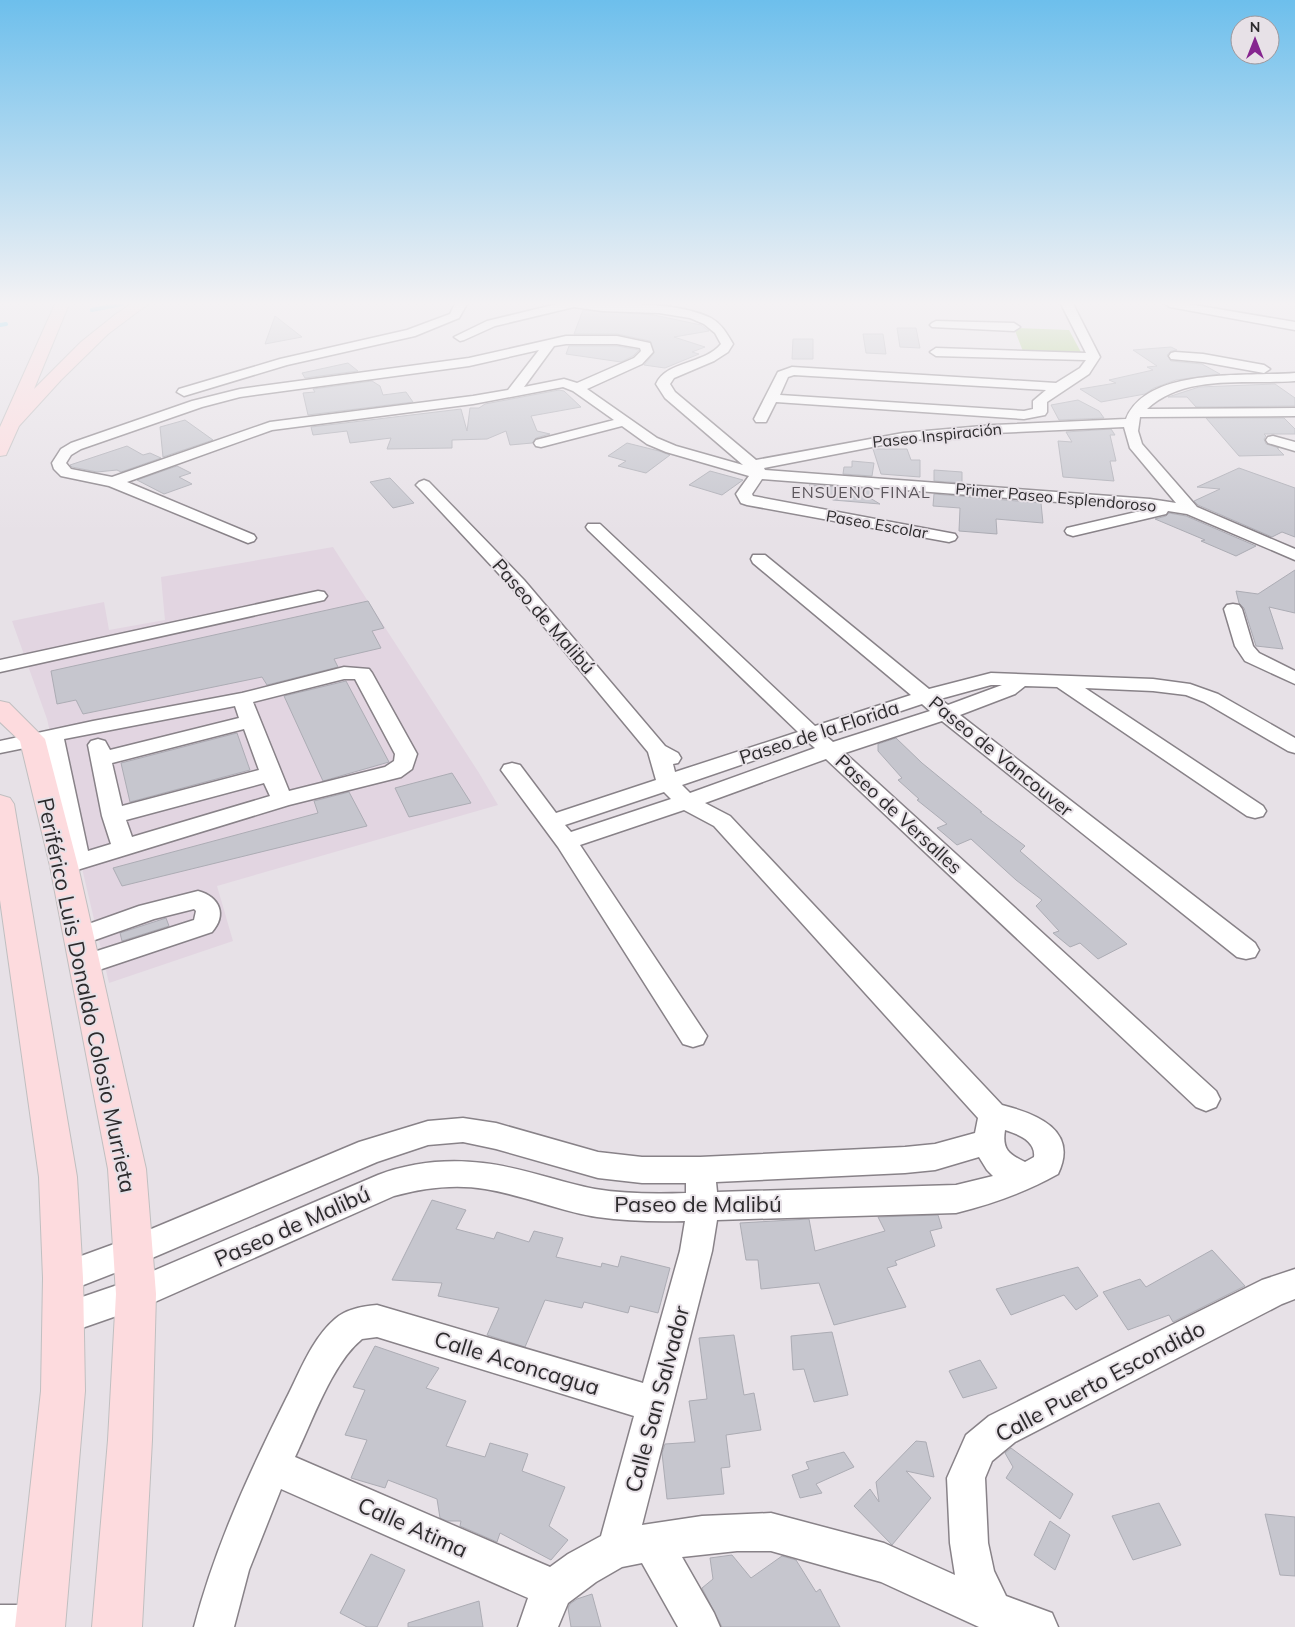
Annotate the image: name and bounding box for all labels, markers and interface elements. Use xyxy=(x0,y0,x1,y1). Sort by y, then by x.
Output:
north arrow xyxy=(1230,15,1280,65)
text: N xyxy=(1250,18,1260,36)
street label: Paseo Inspiración xyxy=(871,418,1003,452)
street label: Primer Paseo Esplendoroso xyxy=(955,478,1157,516)
district label: ENSUENO FINAL xyxy=(791,482,931,502)
street label: Paseo Escolar xyxy=(825,505,930,543)
street label: Paseo de Malibú xyxy=(487,554,601,678)
street label: Paseo de Vancouver xyxy=(924,691,1078,822)
street label: Paseo de la Florida xyxy=(736,695,902,769)
street label: Paseo de Versalles xyxy=(831,749,967,879)
street label: Periférico Luis Donaldo Colosio Murrieta xyxy=(31,795,143,1195)
street label: Paseo de Malibú xyxy=(210,1179,374,1273)
street label: Paseo de Malibú xyxy=(614,1190,782,1218)
street label: Calle San Salvador xyxy=(619,1303,695,1495)
street label: Calle Puerto Escondido xyxy=(990,1314,1210,1448)
street label: Calle Aconcagua xyxy=(431,1325,603,1401)
street label: Calle Atima xyxy=(354,1490,472,1564)

